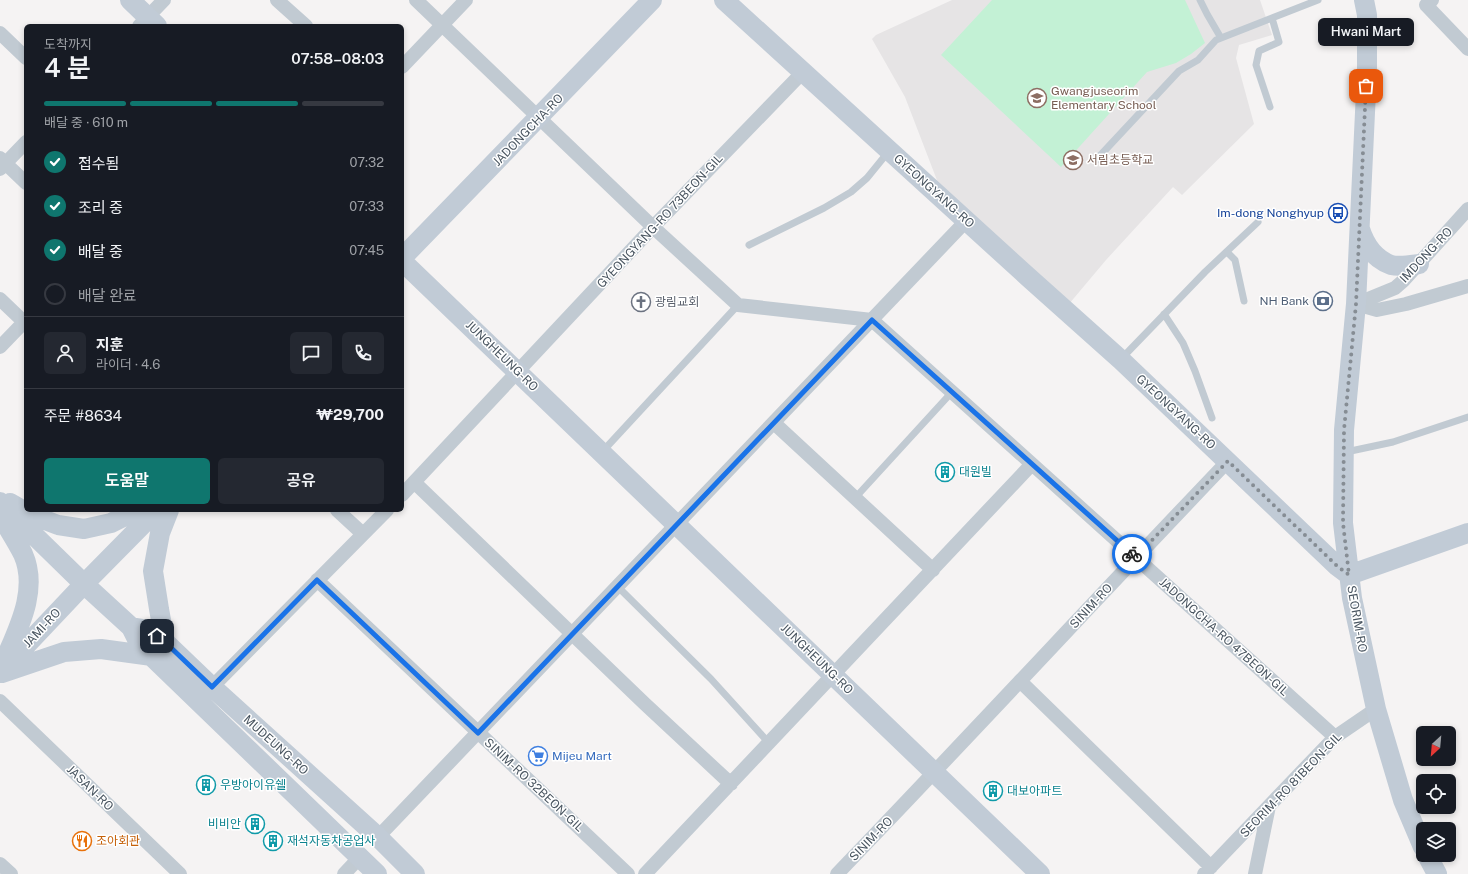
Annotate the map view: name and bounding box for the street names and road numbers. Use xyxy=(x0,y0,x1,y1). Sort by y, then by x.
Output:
street label: JADONGCHA-RO xyxy=(490,91,566,169)
street label: GYEONGYANG-RO 73BEON-GIL xyxy=(594,151,726,291)
street label: GYEONGYANG-RO xyxy=(891,151,977,231)
street label: IMDONG-RO xyxy=(1397,224,1455,285)
street label: JUNGHEUNG-RO xyxy=(463,318,541,394)
street label: GYEONGYANG-RO xyxy=(1133,372,1219,452)
street label: JADONGCHA-RO 47BEON-GIL xyxy=(1156,575,1292,699)
street label: SINIM-RO xyxy=(1067,581,1115,631)
street label: SEORIM-RO xyxy=(1344,584,1370,654)
street label: JAMI-RO xyxy=(20,605,64,650)
street label: JUNGHEUNG-RO xyxy=(778,621,856,697)
street label: MUDEUNG-RO xyxy=(241,712,311,778)
street label: SEORIM-RO 81BEON-GIL xyxy=(1237,730,1345,840)
street label: SINIM-RO 32BEON-GIL xyxy=(482,735,587,835)
street label: JASAN-RO xyxy=(64,762,116,814)
street label: SINIM-RO xyxy=(847,814,896,864)

